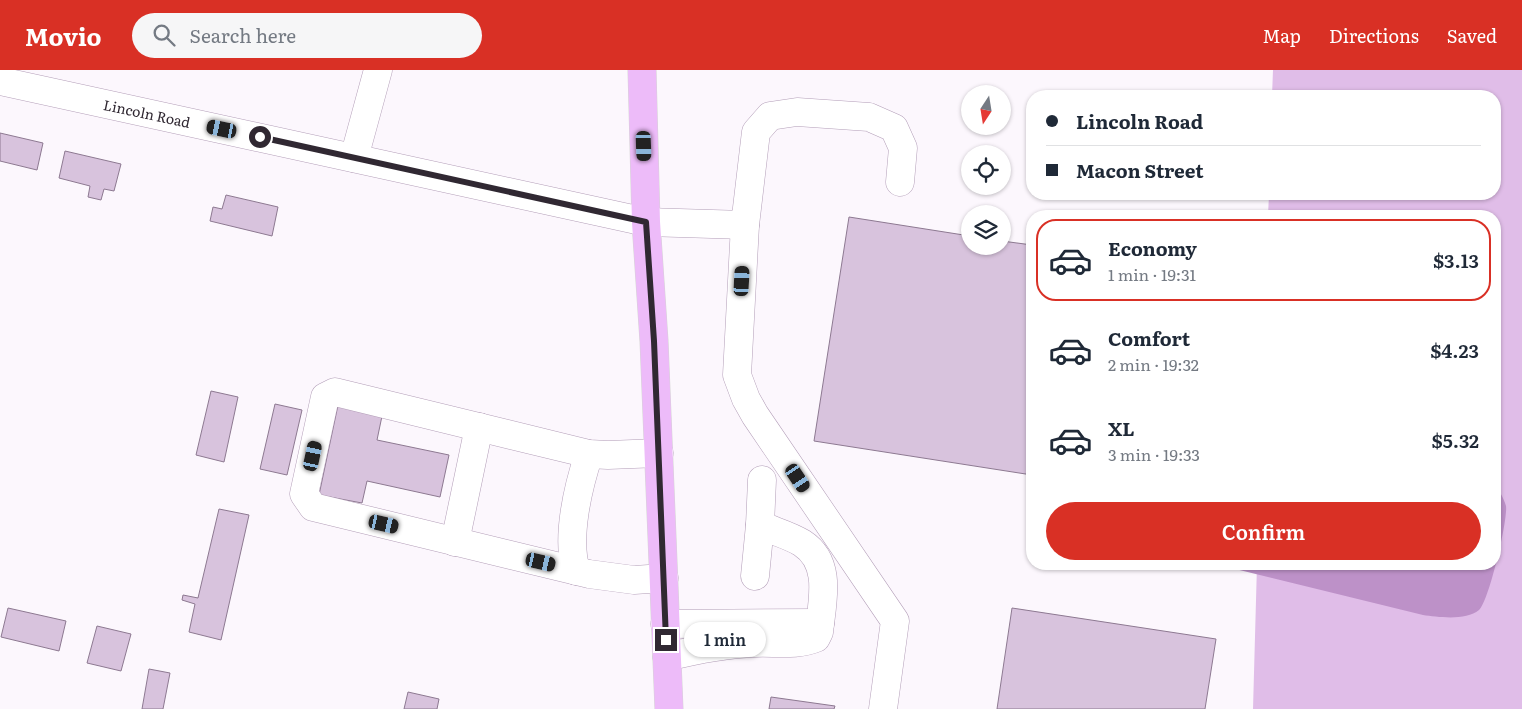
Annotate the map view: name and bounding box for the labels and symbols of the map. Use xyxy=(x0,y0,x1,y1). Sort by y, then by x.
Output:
north arrow xyxy=(961,85,1011,135)
street label: Lincoln Road xyxy=(102,94,193,132)
car xyxy=(205,119,238,139)
route start xyxy=(249,126,271,148)
car xyxy=(635,131,652,161)
car xyxy=(733,266,750,296)
car xyxy=(302,440,323,472)
car xyxy=(783,461,812,495)
car xyxy=(367,513,400,535)
car xyxy=(524,551,557,573)
callout: 1 min xyxy=(684,622,766,658)
route end xyxy=(655,629,677,651)

